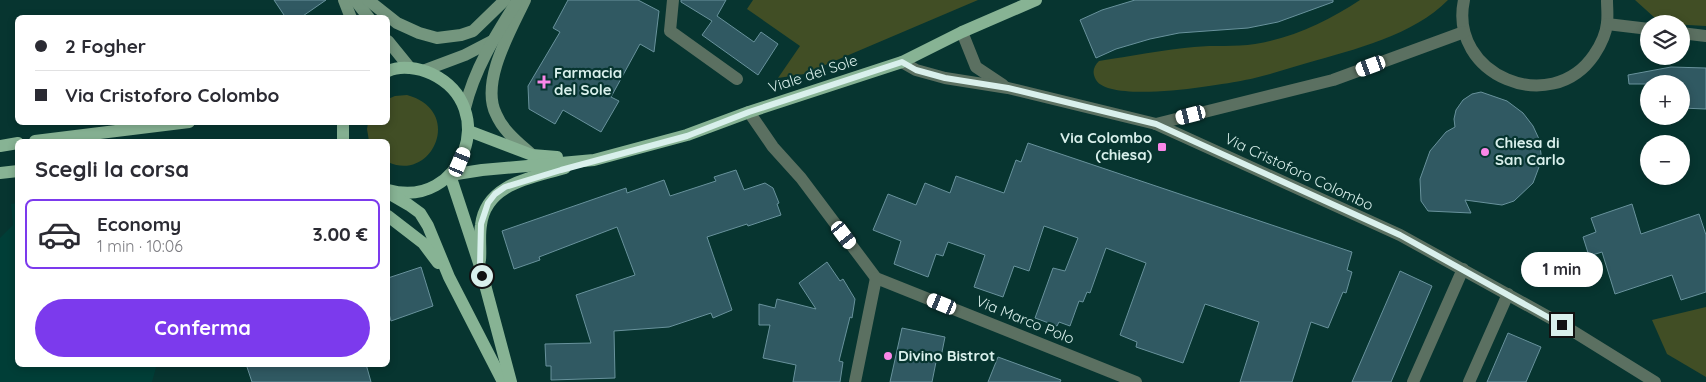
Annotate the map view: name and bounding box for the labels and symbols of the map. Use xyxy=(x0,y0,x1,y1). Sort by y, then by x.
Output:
street label: Viale del Sole xyxy=(766,50,860,97)
car xyxy=(1354,54,1387,78)
place label: Farmacia del Sole xyxy=(554,63,622,99)
marker: Farmacia del Sole xyxy=(538,76,550,88)
car xyxy=(1174,104,1207,126)
place label: Via Colombo (chiesa) xyxy=(1060,128,1152,164)
street label: Via Cristoforo Colombo xyxy=(1222,129,1377,214)
place label: Chiesa di San Carlo xyxy=(1495,133,1565,169)
marker: Via Colombo (chiesa) xyxy=(1156,141,1168,153)
car xyxy=(447,145,472,179)
marker: Chiesa di San Carlo xyxy=(1479,146,1491,158)
car xyxy=(828,219,859,251)
callout: 1 min xyxy=(1521,252,1603,288)
route start xyxy=(471,265,493,287)
car xyxy=(925,291,958,317)
street label: Via Marco Polo xyxy=(973,291,1077,348)
route end xyxy=(1551,314,1573,336)
place label: Divino Bistrot xyxy=(898,346,995,365)
marker: Divino Bistrot xyxy=(882,350,894,362)

